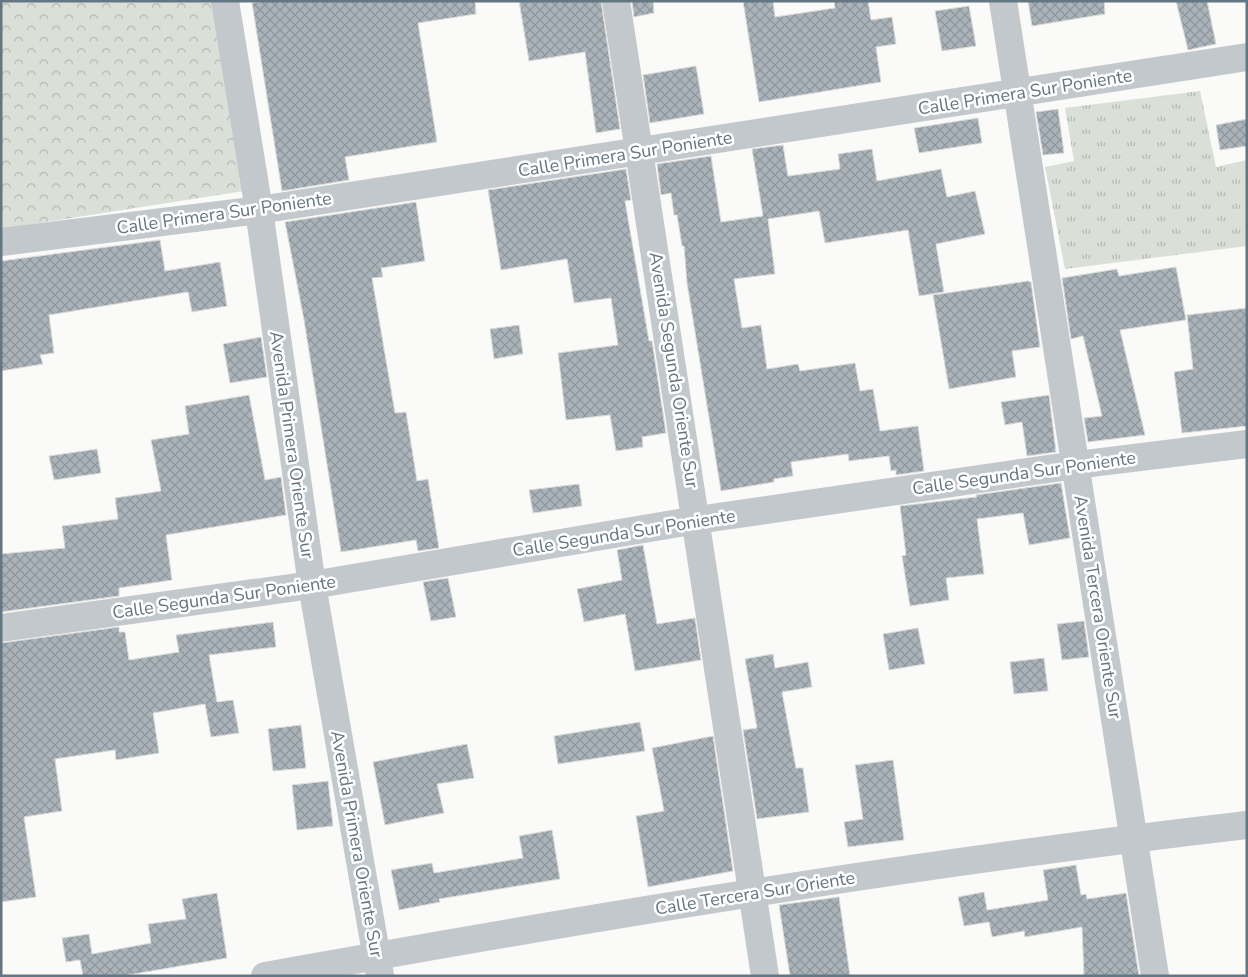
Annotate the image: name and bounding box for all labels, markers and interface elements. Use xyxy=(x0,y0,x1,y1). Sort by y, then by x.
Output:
street label: Calle Primera Sur Poniente xyxy=(916,63,1134,121)
street label: Calle Primera Sur Poniente xyxy=(516,125,734,183)
street label: Calle Primera Sur Poniente xyxy=(115,186,333,240)
street label: Avenida Segunda Oriente Sur xyxy=(643,250,705,490)
street label: Avenida Primera Oriente Sur xyxy=(264,329,320,561)
street label: Calle Segunda Sur Poniente xyxy=(911,445,1137,501)
street label: Avenida Tercera Oriente Sur xyxy=(1068,493,1128,721)
street label: Calle Segunda Sur Poniente xyxy=(511,504,737,562)
street label: Calle Segunda Sur Poniente xyxy=(111,569,337,625)
street label: Avenida Primera Oriente Sur xyxy=(325,729,389,960)
street label: Calle Tercera Sur Oriente xyxy=(653,865,857,921)

